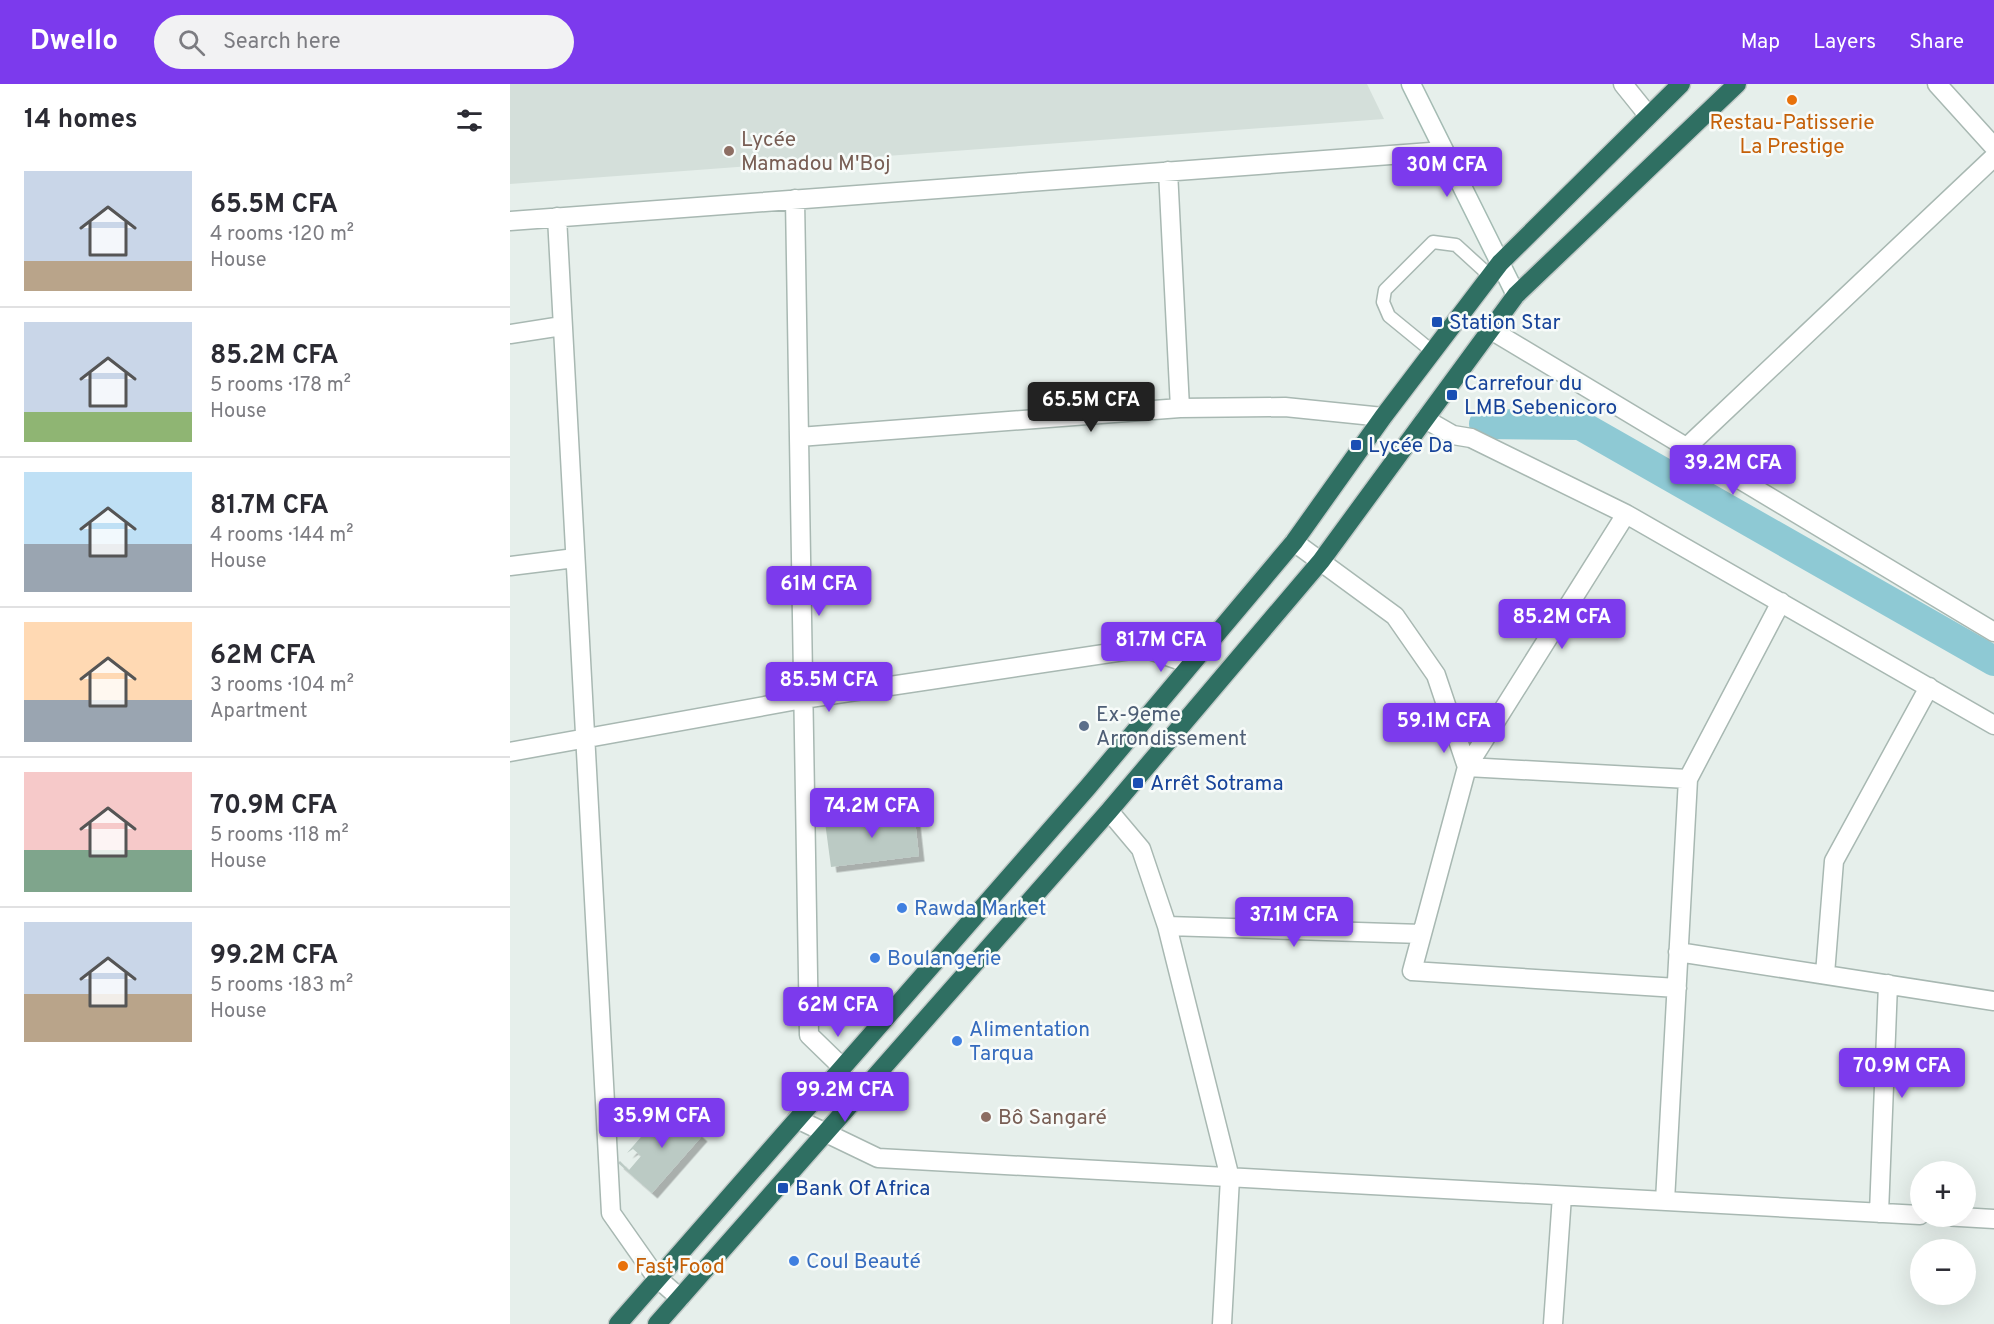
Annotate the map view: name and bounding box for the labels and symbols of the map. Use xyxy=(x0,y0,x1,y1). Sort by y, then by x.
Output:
marker: Restau-Patisserie La Prestige xyxy=(1785,93,1799,107)
place label: Restau-Patisserie La Prestige xyxy=(1710,110,1875,161)
place label: Lycée Mamadou M'Boj xyxy=(741,127,891,178)
marker: Lycée Mamadou M'Boj xyxy=(722,144,736,158)
pin: 30M CFA xyxy=(1392,147,1502,198)
place label: Station Star xyxy=(1449,310,1561,337)
marker: Station Star xyxy=(1430,315,1444,329)
place label: Carrefour du LMB Sebenicoro xyxy=(1464,371,1617,422)
pin: 65.5M CFA xyxy=(1022,382,1160,433)
marker: Carrefour du LMB Sebenicoro xyxy=(1445,388,1459,402)
place label: Lycée Da xyxy=(1368,433,1453,460)
marker: Lycée Da xyxy=(1349,438,1363,452)
pin: 39.2M CFA xyxy=(1664,445,1802,496)
pin: 61M CFA xyxy=(764,566,874,617)
pin: 85.2M CFA xyxy=(1493,599,1631,650)
pin: 81.7M CFA xyxy=(1092,622,1230,673)
pin: 85.5M CFA xyxy=(760,662,898,713)
place label: Ex-9eme Arrondissement xyxy=(1096,702,1247,753)
pin: 59.1M CFA xyxy=(1375,703,1513,754)
marker: Ex-9eme Arrondissement xyxy=(1077,719,1091,733)
place label: Arrêt Sotrama xyxy=(1150,771,1283,798)
marker: Arrêt Sotrama xyxy=(1131,776,1145,790)
pin: 74.2M CFA xyxy=(803,788,941,839)
place label: Rawda Market xyxy=(914,896,1046,923)
pin: 37.1M CFA xyxy=(1225,897,1363,948)
marker: Rawda Market xyxy=(895,901,909,915)
place label: Boulangerie xyxy=(887,946,1001,973)
marker: Boulangerie xyxy=(868,951,882,965)
pin: 62M CFA xyxy=(783,987,893,1038)
place label: Alimentation Tarqua xyxy=(969,1017,1090,1068)
marker: Alimentation Tarqua xyxy=(950,1034,964,1048)
pin: 70.9M CFA xyxy=(1833,1048,1971,1099)
pin: 99.2M CFA xyxy=(776,1072,914,1123)
pin: 35.9M CFA xyxy=(593,1098,731,1149)
place label: Bô Sangaré xyxy=(998,1105,1107,1132)
marker: Bô Sangaré xyxy=(979,1110,993,1124)
place label: Bank Of Africa xyxy=(795,1176,930,1203)
marker: Bank Of Africa xyxy=(776,1181,790,1195)
place label: Coul Beauté xyxy=(806,1249,921,1276)
place label: Fast Food xyxy=(635,1254,725,1281)
marker: Coul Beauté xyxy=(787,1254,801,1268)
marker: Fast Food xyxy=(616,1259,630,1273)

